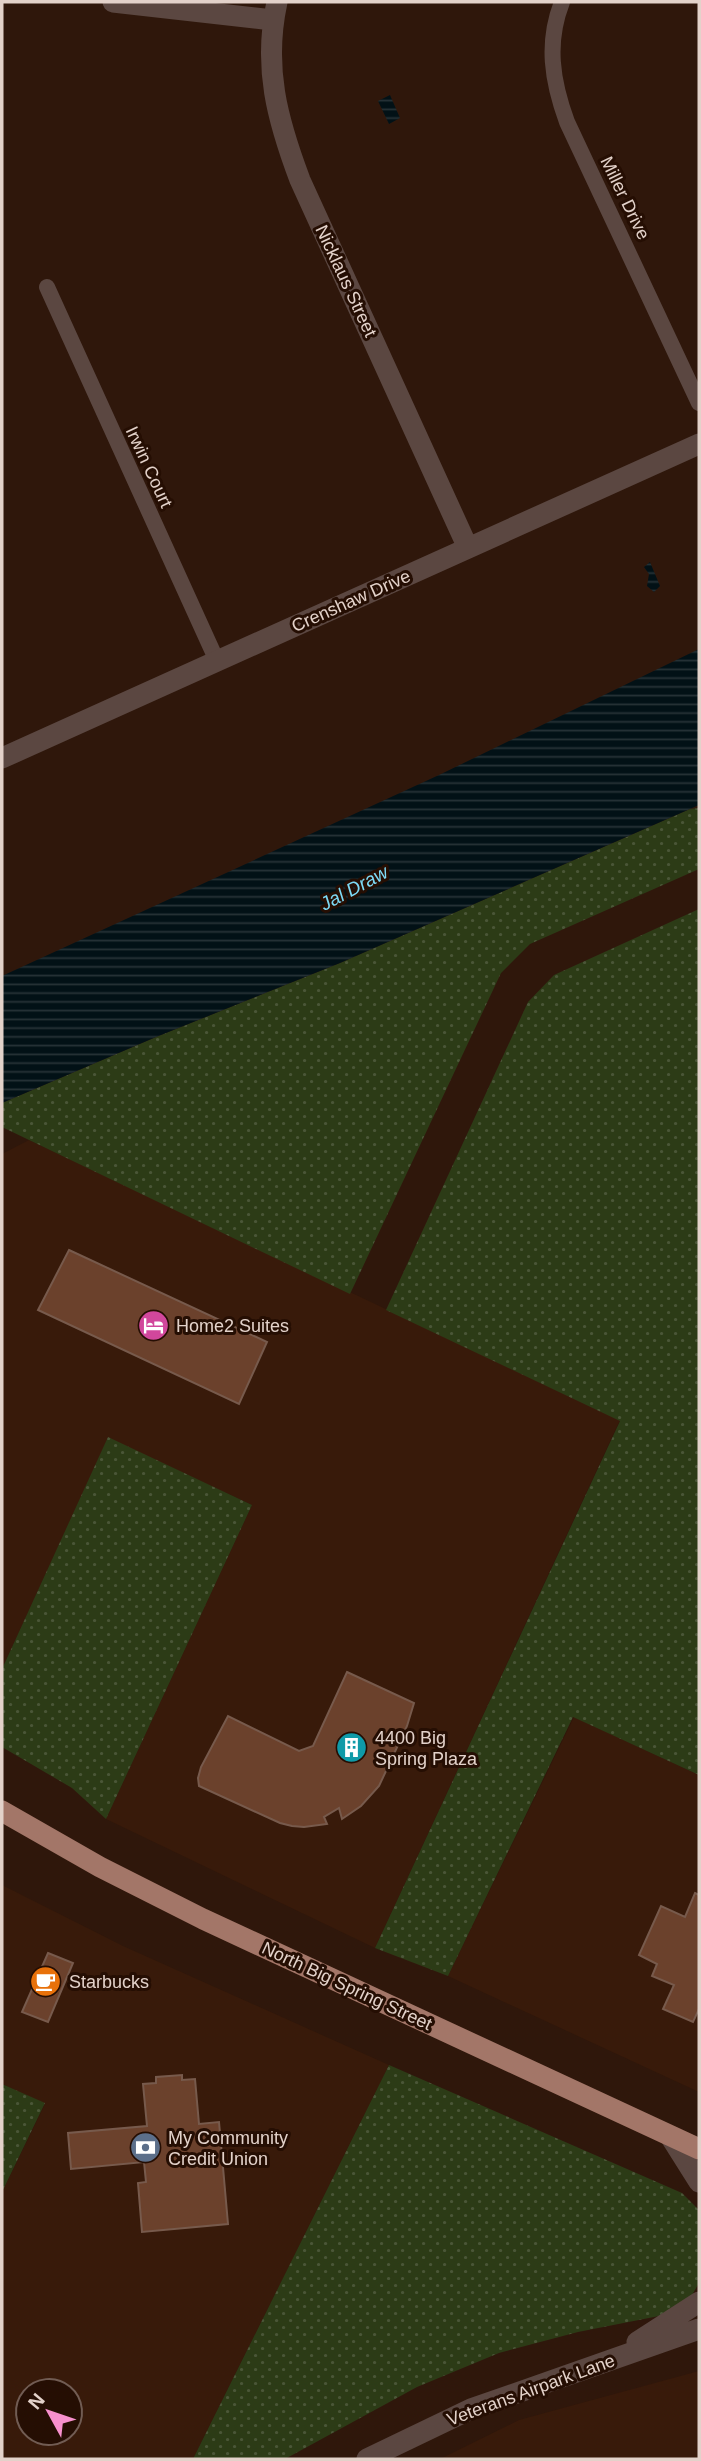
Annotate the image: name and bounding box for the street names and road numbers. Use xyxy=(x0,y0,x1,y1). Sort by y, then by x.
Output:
street label: Miller Drive xyxy=(596,153,654,243)
street label: Nicklaus Street xyxy=(311,222,381,340)
street label: Irwin Court xyxy=(122,423,176,511)
street label: Crenshaw Drive xyxy=(288,566,414,636)
street label: North Big Spring Street xyxy=(259,1938,435,2034)
street label: Veterans Airpark Lane xyxy=(444,2350,618,2430)

